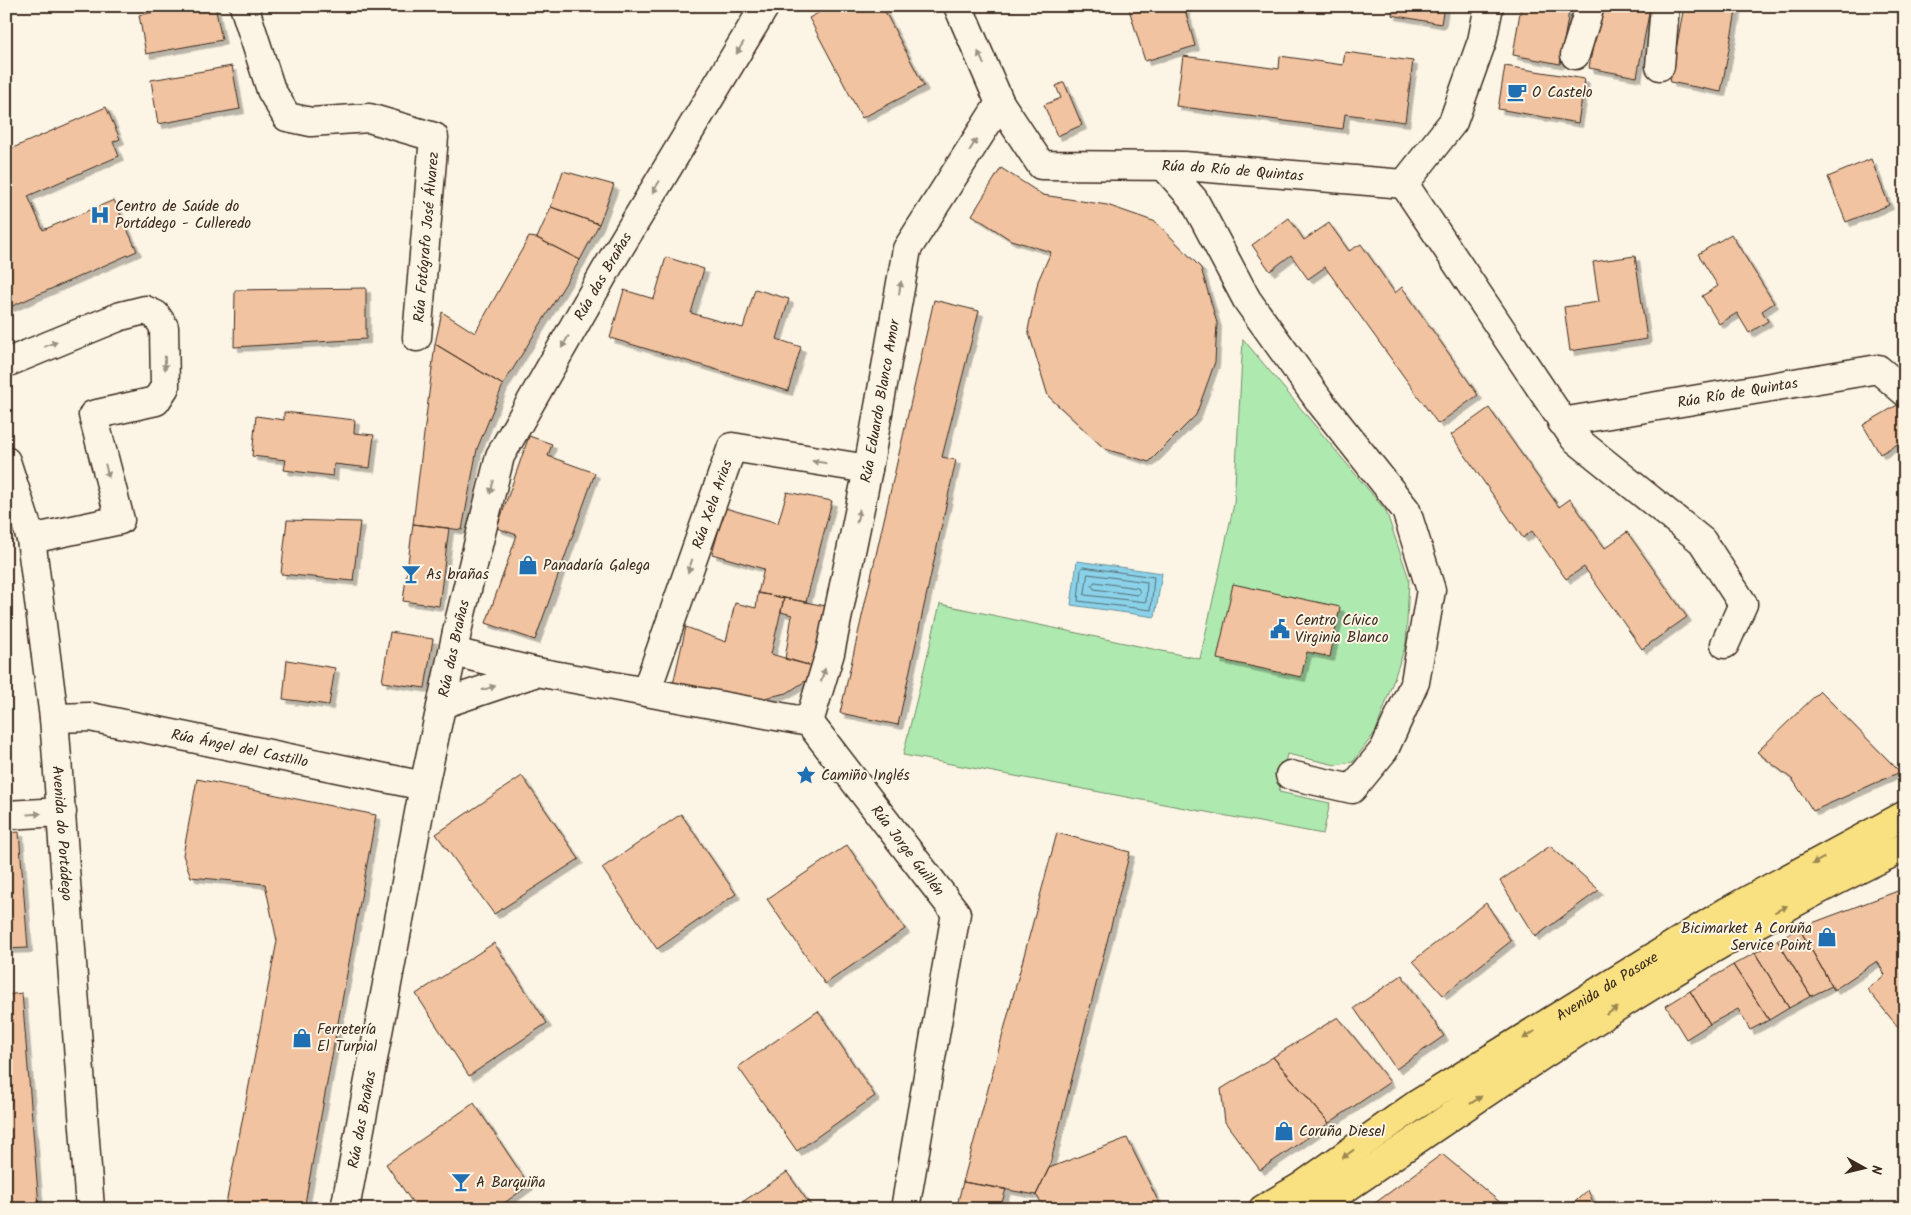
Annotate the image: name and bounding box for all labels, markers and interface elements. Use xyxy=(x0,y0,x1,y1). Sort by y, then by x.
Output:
one-way arrow xyxy=(735,42,744,55)
one-way arrow xyxy=(976,51,984,65)
cafe icon: O Castelo xyxy=(1506,81,1528,103)
place label: O Castelo xyxy=(1532,81,1593,105)
one-way arrow xyxy=(969,139,978,152)
street label: Rúa Fotógrafo José Álvarez xyxy=(408,150,446,323)
street label: Rúa do Río de Quintas xyxy=(1162,155,1305,189)
one-way arrow xyxy=(651,181,660,194)
place label: Centro de Saúde do Portádego - Culleredo xyxy=(115,195,251,236)
hospital icon: Centro de Saúde do Portádego - Culleredo xyxy=(89,204,111,226)
street label: Rúa das Brañas xyxy=(568,227,639,326)
one-way arrow xyxy=(897,279,905,295)
street label: Rúa Eduardo Blanco Amor xyxy=(854,317,907,485)
one-way arrow xyxy=(560,336,569,349)
one-way arrow xyxy=(44,340,58,348)
one-way arrow xyxy=(161,355,169,371)
street label: Rúa Río de Quintas xyxy=(1676,372,1801,415)
street label: Rúa Xela Arias xyxy=(686,456,740,552)
one-way arrow xyxy=(811,457,827,465)
one-way arrow xyxy=(103,463,111,478)
one-way arrow xyxy=(488,479,496,494)
one-way arrow xyxy=(854,509,862,524)
shop icon: Panadaría Galega xyxy=(517,554,539,576)
place label: Panadaría Galega xyxy=(543,554,650,578)
one-way arrow xyxy=(686,559,694,574)
bar icon: As brañas xyxy=(400,563,422,585)
place label: As brañas xyxy=(426,563,489,587)
street label: Rúa das Brañas xyxy=(432,597,477,700)
place label: Centro Cívico Virginia Blanco xyxy=(1295,609,1389,650)
public building icon: Centro Cívico Virginia Blanco xyxy=(1269,618,1291,640)
one-way arrow xyxy=(820,668,828,683)
one-way arrow xyxy=(481,684,496,691)
street label: Rúa Ángel del Castillo xyxy=(169,723,311,775)
place icon: Camiño Inglés xyxy=(795,764,817,786)
place label: Camiño Inglés xyxy=(821,764,910,788)
street label: Avenida do Portádego xyxy=(45,765,78,902)
street label: Rúa Jorge Guillén xyxy=(864,800,950,902)
one-way arrow xyxy=(26,809,42,817)
one-way arrow xyxy=(1812,857,1825,866)
one-way arrow xyxy=(1774,905,1788,913)
place label: Bicimarket A Coruña Service Point xyxy=(1681,917,1812,958)
shop icon: Bicimarket A Coruña Service Point xyxy=(1816,926,1838,948)
street label: Avenida da Pasaxe xyxy=(1552,946,1664,1028)
one-way arrow xyxy=(1605,1006,1618,1015)
place label: Ferretería El Turpial xyxy=(317,1018,377,1059)
shop icon: Ferretería El Turpial xyxy=(291,1027,313,1049)
one-way arrow xyxy=(1522,1030,1535,1040)
street label: Rúa das Brañas xyxy=(342,1068,384,1171)
one-way arrow xyxy=(1469,1095,1482,1105)
shop icon: Coruña Diesel xyxy=(1273,1120,1295,1142)
place label: Coruña Diesel xyxy=(1299,1120,1385,1144)
north arrow xyxy=(1838,1142,1888,1192)
one-way arrow xyxy=(1341,1149,1355,1159)
text: N xyxy=(1864,1164,1887,1176)
bar icon: A Barquiña xyxy=(450,1171,472,1193)
place label: A Barquiña xyxy=(476,1171,546,1195)

